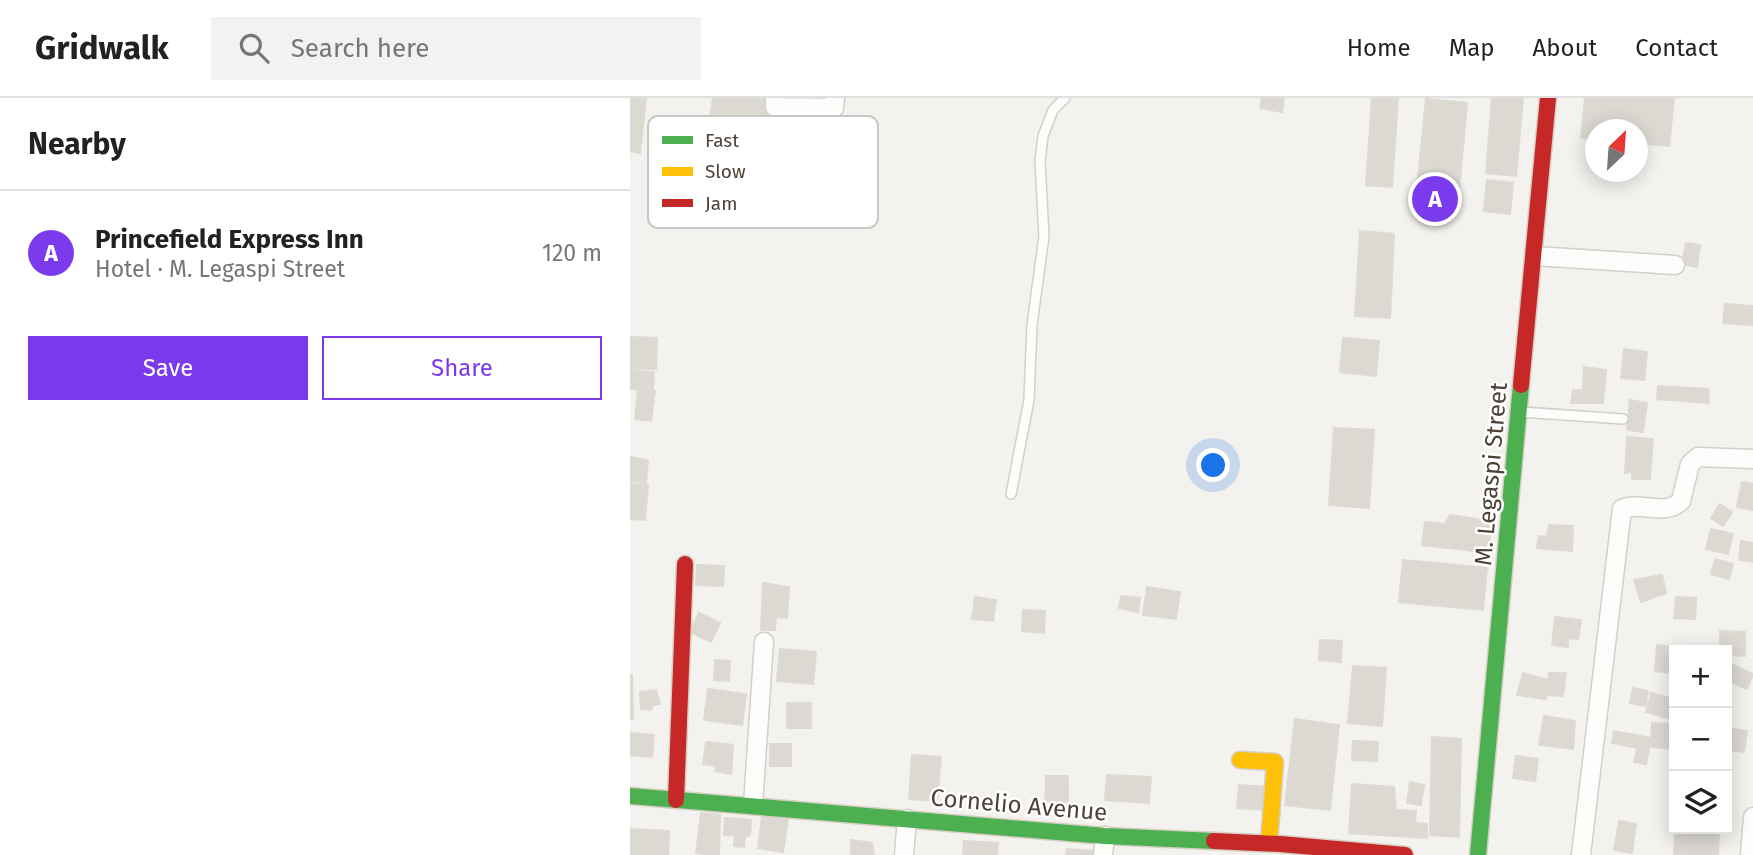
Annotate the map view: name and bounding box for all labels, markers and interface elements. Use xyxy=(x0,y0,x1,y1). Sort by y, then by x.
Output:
search box xyxy=(211,17,701,80)
text: Gridwalk xyxy=(35,28,169,68)
icon: search xyxy=(235,29,273,67)
text: Search here xyxy=(291,33,430,64)
text: Home xyxy=(1347,34,1411,62)
text: Map xyxy=(1449,34,1495,62)
text: About xyxy=(1533,34,1597,62)
text: Contact xyxy=(1635,34,1718,62)
legend xyxy=(648,116,878,228)
north arrow xyxy=(1585,119,1648,182)
text: Nearby xyxy=(28,126,126,162)
text: Fast xyxy=(705,129,739,152)
text: Slow xyxy=(705,160,746,183)
pin: A xyxy=(1412,173,1458,225)
text: Jam xyxy=(705,192,737,215)
text: Princefield Express Inn xyxy=(95,224,364,255)
text: A xyxy=(44,239,58,267)
text: 120 m xyxy=(542,239,602,267)
text: Hotel · M. Legaspi Street xyxy=(95,255,345,283)
button: Save xyxy=(28,336,308,400)
button: Share xyxy=(322,336,602,400)
street label: M. Legaspi Street xyxy=(1469,381,1513,567)
your location xyxy=(1196,448,1230,482)
map controls xyxy=(1669,645,1732,834)
button: + xyxy=(1669,645,1732,708)
button: − xyxy=(1669,708,1732,771)
button: layers xyxy=(1669,771,1732,834)
street label: Cornelio Avenue xyxy=(930,783,1108,827)

